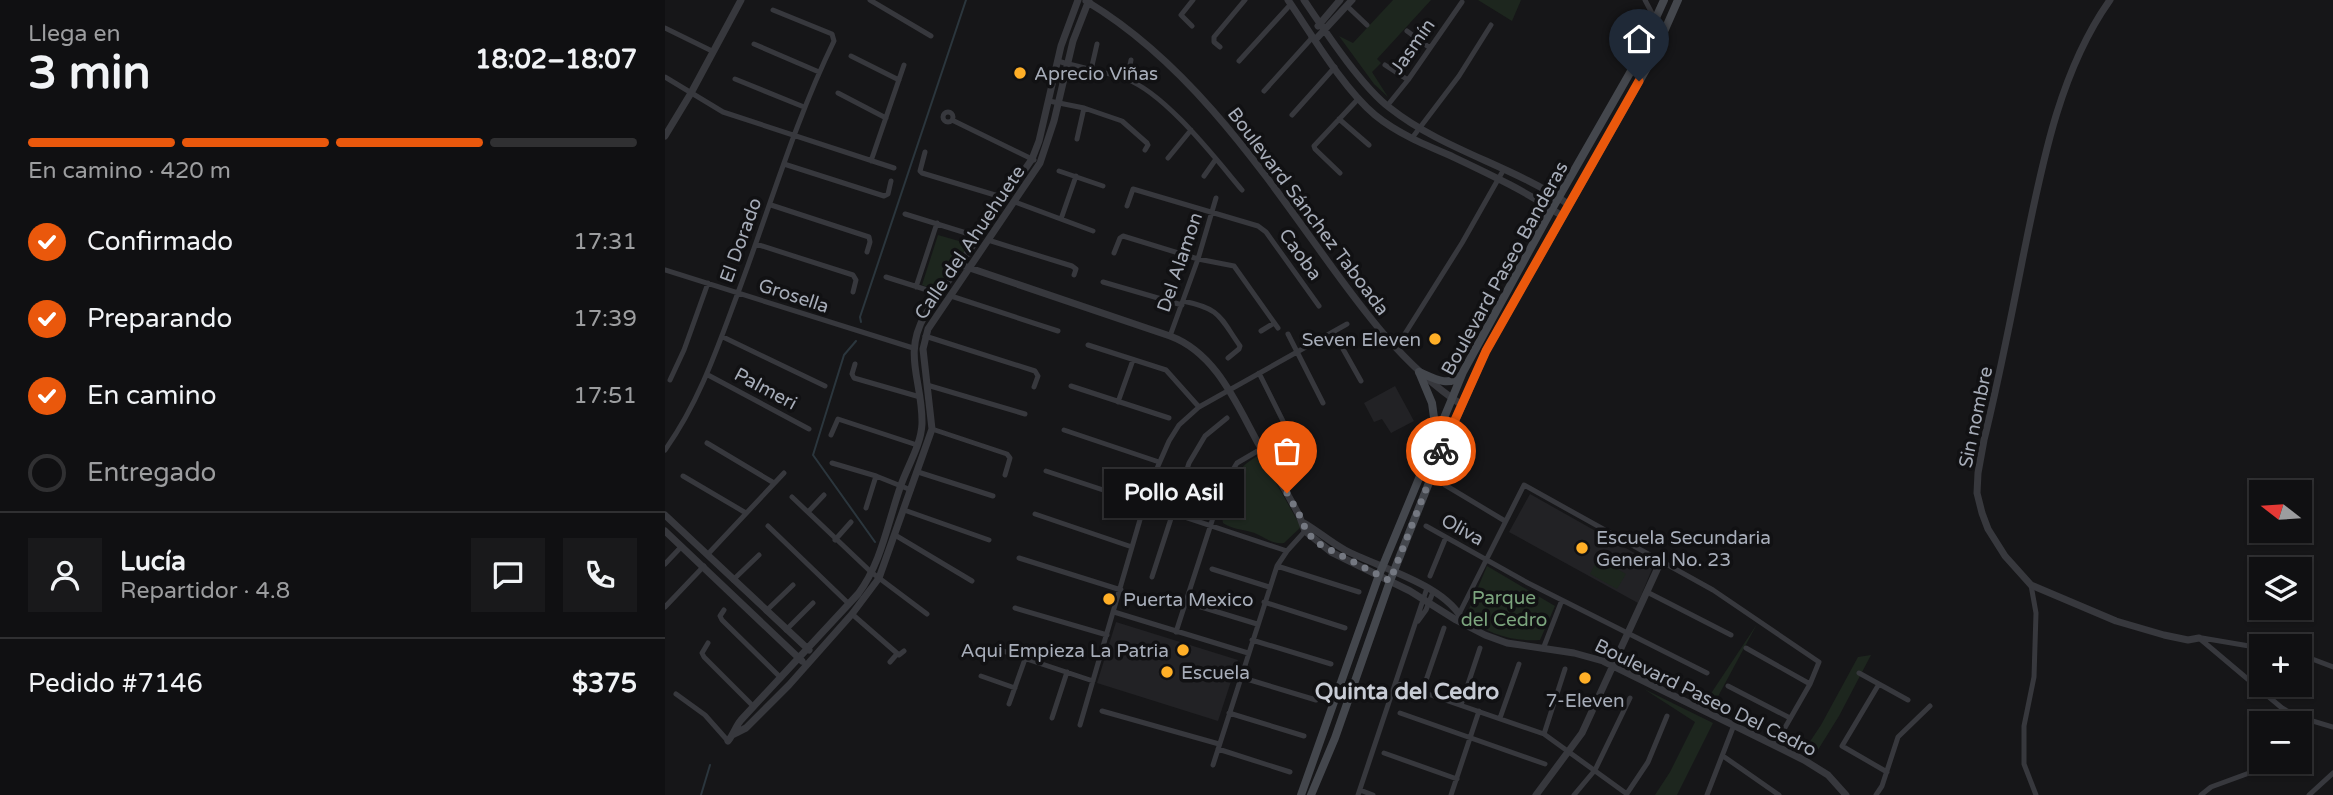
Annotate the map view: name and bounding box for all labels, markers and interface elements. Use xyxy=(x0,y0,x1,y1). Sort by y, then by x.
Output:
pin xyxy=(1609,9,1669,81)
street label: Jasmín xyxy=(1386,15,1440,78)
text: Llega en xyxy=(28,20,120,48)
icon: home xyxy=(1620,20,1658,58)
text: 18:02–18:07 xyxy=(475,44,637,75)
text: 3 min xyxy=(28,46,151,101)
place label: Aprecio Viñas xyxy=(1034,63,1158,85)
marker: Aprecio Viñas xyxy=(1012,65,1028,81)
street label: Boulevard Sánchez Taboada xyxy=(1223,103,1394,320)
text: En camino · 420 m xyxy=(28,157,231,185)
street label: Boulevard Paseo Banderas xyxy=(1437,158,1573,379)
street label: Calle del Ahuehuete xyxy=(910,161,1030,324)
street label: El Dorado xyxy=(715,195,766,286)
street label: Del Alamon xyxy=(1153,209,1207,315)
icon: check xyxy=(28,223,66,261)
street label: Caoba xyxy=(1274,225,1326,285)
text: Confirmado xyxy=(87,226,233,257)
text: 17:31 xyxy=(573,228,637,256)
street label: Grosella xyxy=(756,274,832,318)
icon: check xyxy=(28,300,66,338)
text: Preparando xyxy=(87,303,232,334)
text: 17:39 xyxy=(573,305,637,333)
place label: Seven Eleven xyxy=(1302,329,1421,351)
marker: Seven Eleven xyxy=(1427,331,1443,347)
street label: Palmeri xyxy=(730,363,801,415)
street label: Sin nombre xyxy=(1955,365,1997,470)
icon: check xyxy=(28,377,66,415)
text: En camino xyxy=(87,380,216,411)
text: 17:51 xyxy=(573,382,637,410)
courier xyxy=(1406,416,1476,486)
pin xyxy=(1257,421,1317,493)
icon: bag xyxy=(1268,432,1306,470)
icon: bike xyxy=(1422,432,1460,470)
text: Entregado xyxy=(87,457,216,488)
callout: Pollo Asil xyxy=(1105,468,1245,518)
text: Pollo Asil xyxy=(1124,479,1224,507)
north arrow xyxy=(2249,480,2312,542)
map controls xyxy=(2249,480,2312,774)
street label: Oliva xyxy=(1437,509,1488,550)
place label: Escuela Secundaria General No. 23 xyxy=(1596,527,1771,571)
button: person xyxy=(28,538,102,612)
button: chat xyxy=(471,538,545,612)
button: phone xyxy=(563,538,637,612)
marker: Escuela Secundaria General No. 23 xyxy=(1574,540,1590,556)
text: Lucía xyxy=(120,546,186,577)
button: layers xyxy=(2249,557,2312,620)
text: Repartidor · 4.8 xyxy=(120,577,290,605)
park label: Parque del Cedro xyxy=(1461,587,1547,631)
place label: Puerta Mexico xyxy=(1123,589,1253,611)
marker: Puerta Mexico xyxy=(1101,591,1117,607)
button: + xyxy=(2249,634,2312,697)
street label: Boulevard Paseo Del Cedro xyxy=(1591,635,1820,761)
place label: Aqui Empieza La Patria xyxy=(961,640,1169,662)
marker: Aqui Empieza La Patria xyxy=(1175,642,1191,658)
place label: Escuela xyxy=(1181,662,1250,684)
marker: Escuela xyxy=(1159,664,1175,680)
text: Pedido #7146 xyxy=(28,668,203,699)
text: $375 xyxy=(572,668,637,699)
marker: 7-Eleven xyxy=(1577,670,1593,686)
district label: Quinta del Cedro xyxy=(1315,678,1499,706)
place label: 7-Eleven xyxy=(1545,690,1625,712)
button: − xyxy=(2249,711,2312,774)

